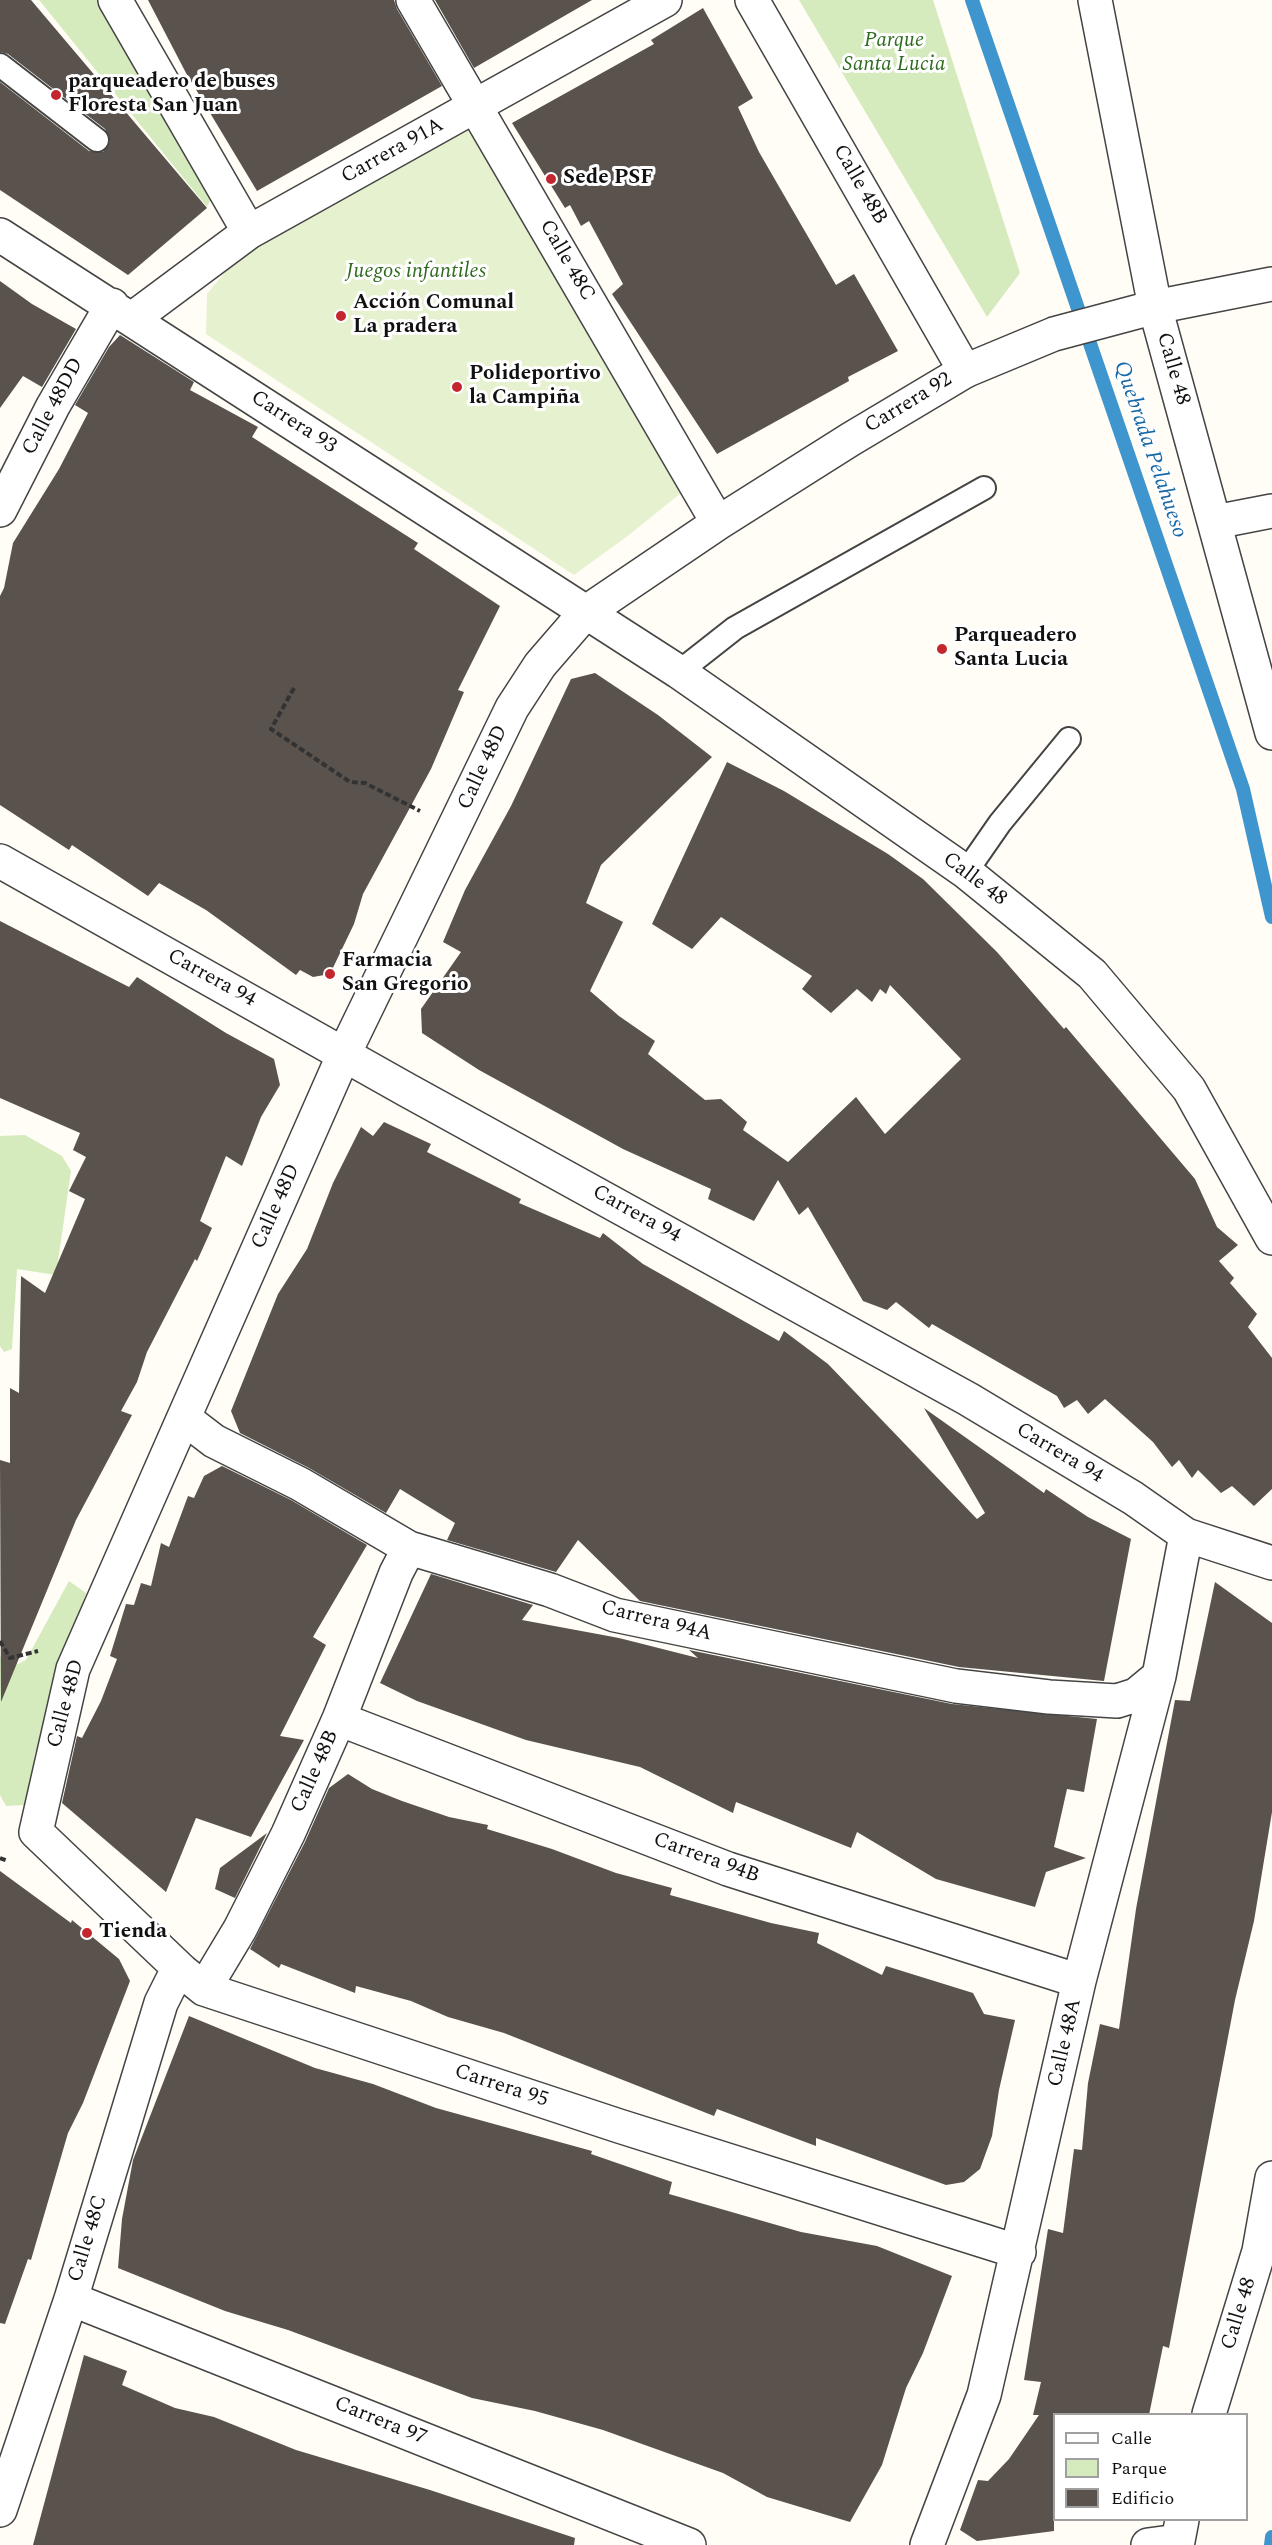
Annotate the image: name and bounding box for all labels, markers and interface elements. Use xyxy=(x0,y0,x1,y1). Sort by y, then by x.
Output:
park label: Parque Santa Lucia xyxy=(843,29,945,79)
place label: parqueadero de buses Floresta San Juan xyxy=(68,70,276,120)
marker: parqueadero de buses Floresta San Juan xyxy=(49,88,63,102)
street label: Carrera 91A xyxy=(337,114,449,190)
street label: Calle 48B xyxy=(826,141,892,229)
place label: Sede PSF xyxy=(563,166,654,192)
marker: Sede PSF xyxy=(544,172,558,186)
street label: Calle 48C xyxy=(533,216,599,306)
park label: Juegos infantiles xyxy=(346,260,486,286)
place label: Acción Comunal La pradera xyxy=(353,291,514,341)
marker: Acción Comunal La pradera xyxy=(334,309,348,323)
street label: Calle 48 xyxy=(1150,330,1194,408)
street label: Calle 48DD xyxy=(18,354,90,460)
water label: Quebrada Pelahueso xyxy=(1106,358,1192,542)
place label: Polideportivo la Campiña xyxy=(469,362,601,412)
street label: Carrera 92 xyxy=(861,368,957,440)
marker: Polideportivo la Campiña xyxy=(450,380,464,394)
street label: Carrera 93 xyxy=(245,386,341,460)
place label: Parqueadero Santa Lucia xyxy=(954,624,1077,674)
marker: Parqueadero Santa Lucia xyxy=(935,642,949,656)
street label: Calle 48D xyxy=(453,722,515,814)
street label: Calle 48 xyxy=(937,848,1011,912)
street label: Carrera 94 xyxy=(162,944,260,1014)
place label: Farmacia San Gregorio xyxy=(342,949,469,999)
marker: Farmacia San Gregorio xyxy=(323,967,337,981)
street label: Calle 48D xyxy=(247,1161,307,1253)
street label: Carrera 94 xyxy=(587,1180,685,1250)
street label: Carrera 94 xyxy=(1011,1418,1107,1490)
street label: Carrera 94A xyxy=(598,1596,714,1648)
street label: Calle 48D xyxy=(43,1657,91,1751)
street label: Calle 48B xyxy=(287,1727,345,1817)
street label: Carrera 94B xyxy=(649,1828,763,1890)
place label: Tienda xyxy=(99,1920,167,1946)
marker: Tienda xyxy=(80,1926,94,1940)
street label: Calle 48A xyxy=(1044,1996,1088,2090)
street label: Carrera 95 xyxy=(451,2060,551,2114)
street label: Calle 48C xyxy=(64,2193,114,2285)
street label: Calle 48 xyxy=(1217,2275,1263,2353)
street label: Carrera 97 xyxy=(330,2392,430,2452)
legend xyxy=(1053,2413,1248,2521)
text: Calle xyxy=(1111,2425,1152,2452)
text: Parque xyxy=(1111,2455,1167,2482)
text: Edificio xyxy=(1111,2485,1174,2512)

